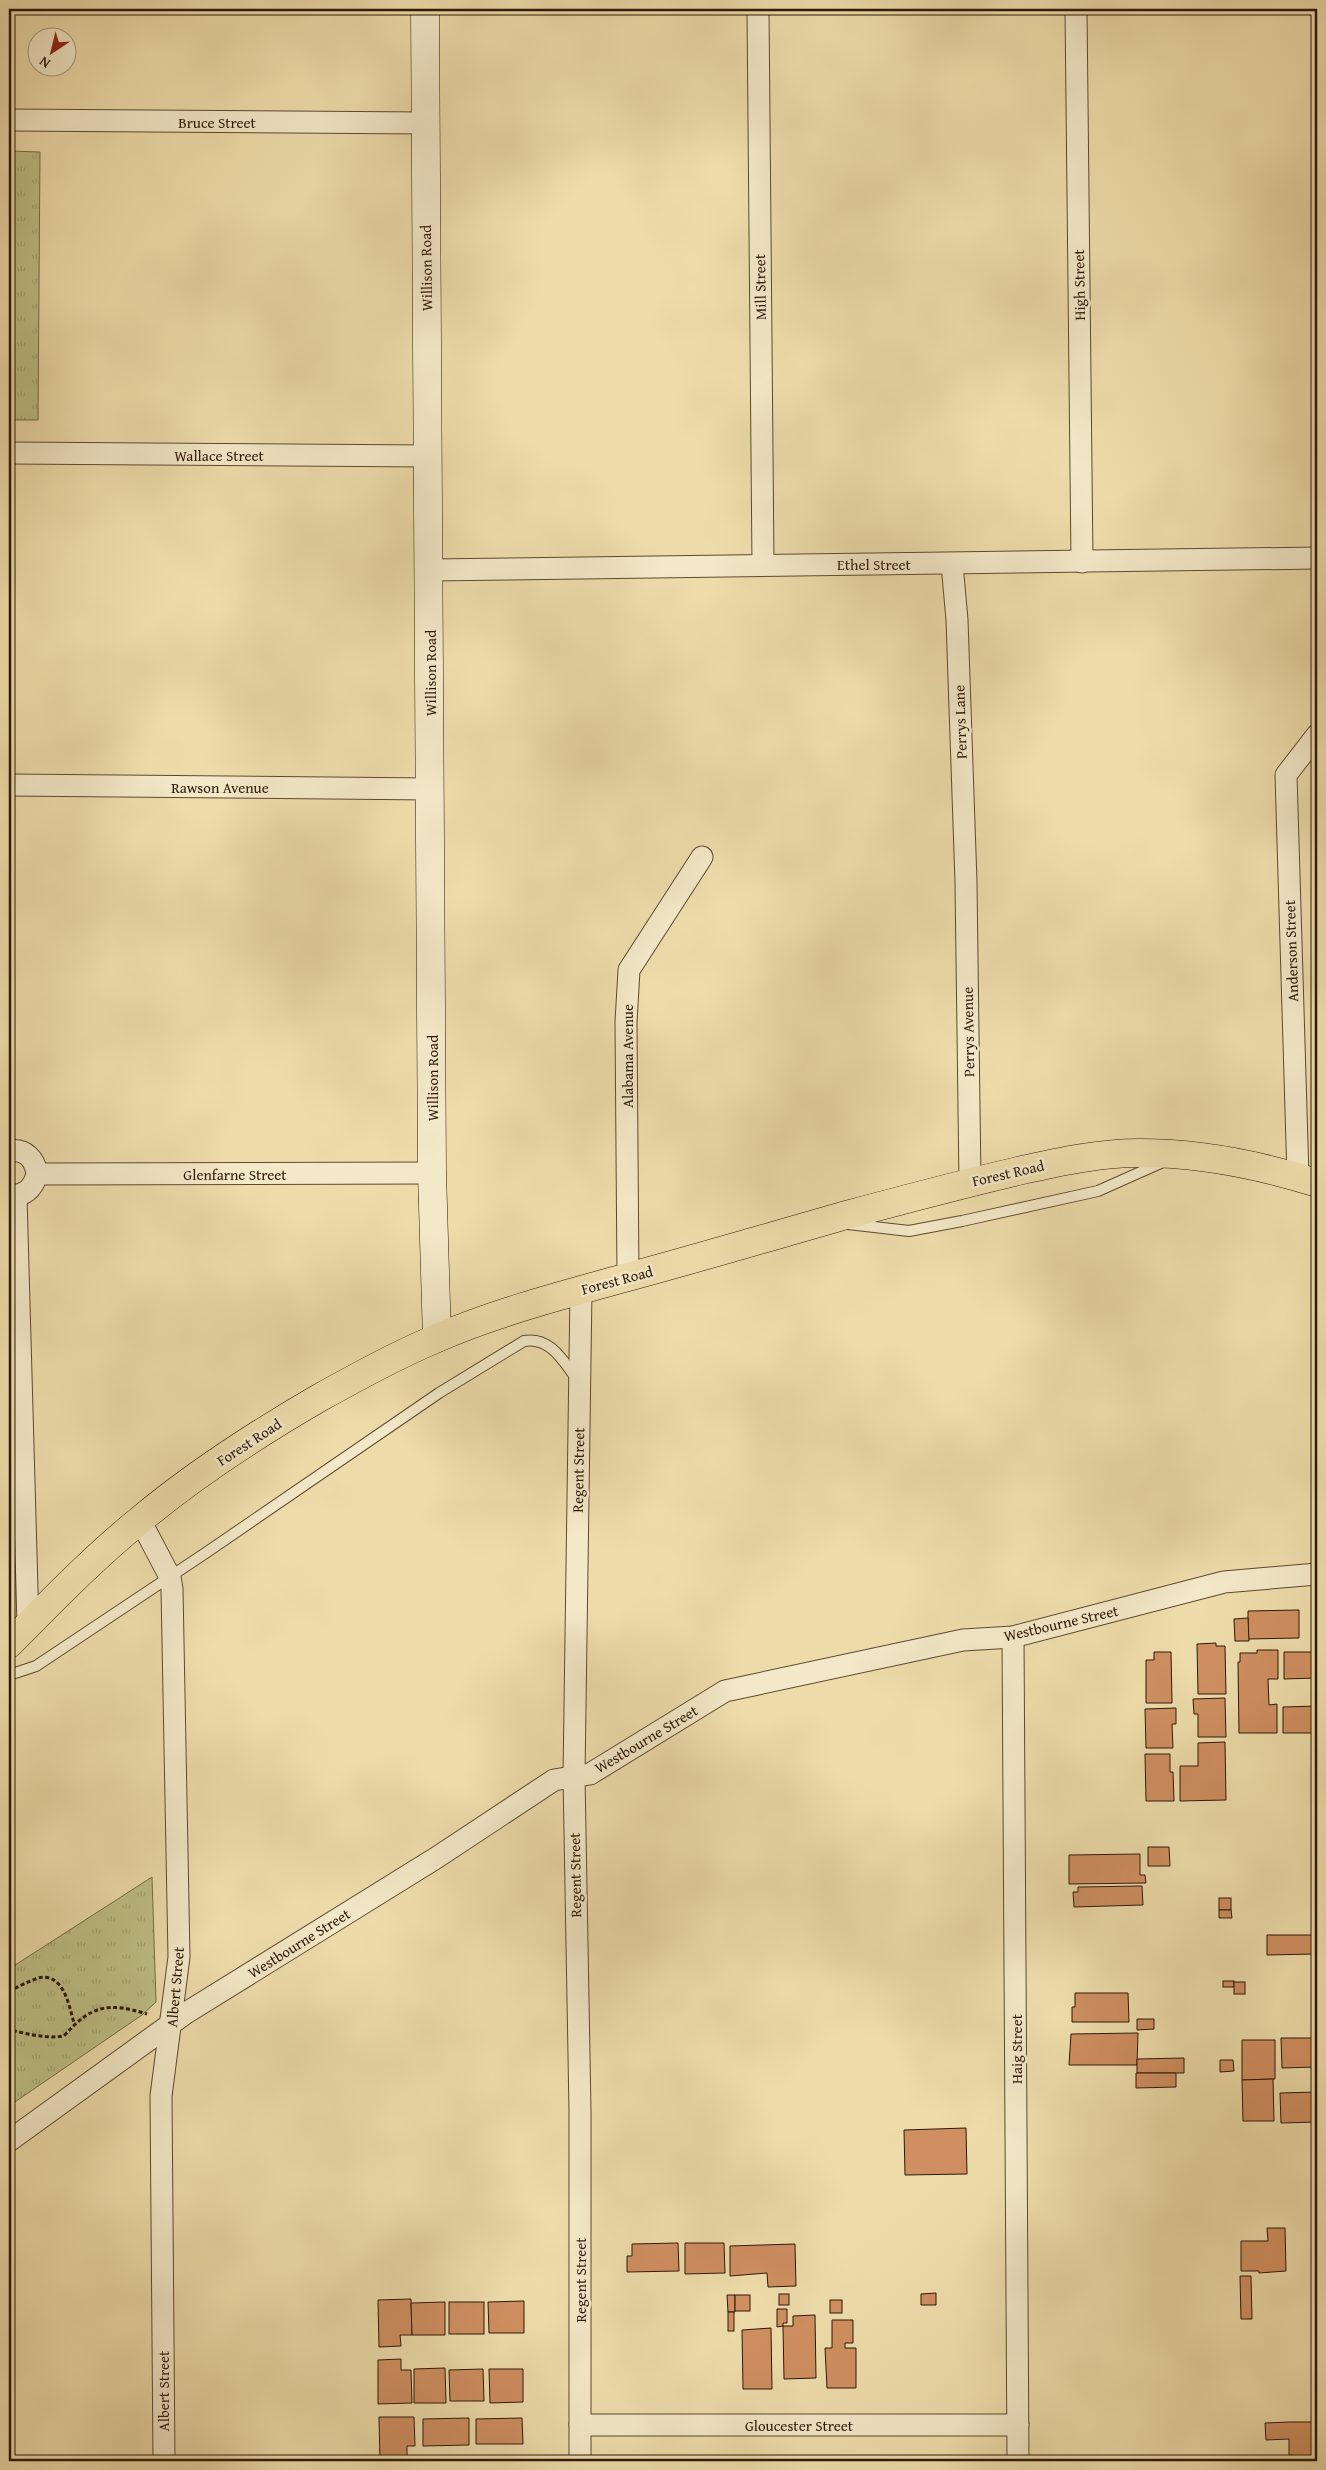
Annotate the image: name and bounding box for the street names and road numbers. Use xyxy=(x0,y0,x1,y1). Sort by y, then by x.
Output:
street label: Bruce Street xyxy=(178,112,257,133)
street label: Willison Road xyxy=(415,225,437,311)
street label: High Street xyxy=(1068,248,1090,321)
street label: Mill Street xyxy=(749,253,771,320)
street label: Wallace Street xyxy=(174,445,265,466)
street label: Ethel Street xyxy=(837,554,912,575)
street label: Willison Road xyxy=(420,630,441,716)
street label: Perrys Lane xyxy=(948,685,972,759)
street label: Rawson Avenue xyxy=(171,777,269,798)
street label: Anderson Street xyxy=(1279,899,1303,1002)
street label: Perrys Avenue xyxy=(957,987,979,1077)
street label: Alabama Avenue xyxy=(617,1004,638,1108)
street label: Willison Road xyxy=(422,1035,443,1121)
street label: Forest Road xyxy=(970,1155,1046,1191)
street label: Glenfarne Street xyxy=(183,1164,287,1185)
street label: Forest Road xyxy=(579,1260,655,1300)
street label: Forest Road xyxy=(213,1413,285,1471)
street label: Regent Street xyxy=(567,1427,589,1513)
street label: Westbourne Street xyxy=(1002,1599,1121,1646)
street label: Westbourne Street xyxy=(590,1700,702,1778)
street label: Regent Street xyxy=(564,1832,586,1918)
street label: Westbourne Street xyxy=(244,1903,355,1983)
street label: Albert Street xyxy=(161,1945,189,2028)
street label: Haig Street xyxy=(1006,2013,1027,2084)
street label: Regent Street xyxy=(570,2237,591,2323)
street label: Albert Street xyxy=(153,2350,174,2431)
street label: Gloucester Street xyxy=(745,2415,854,2436)

